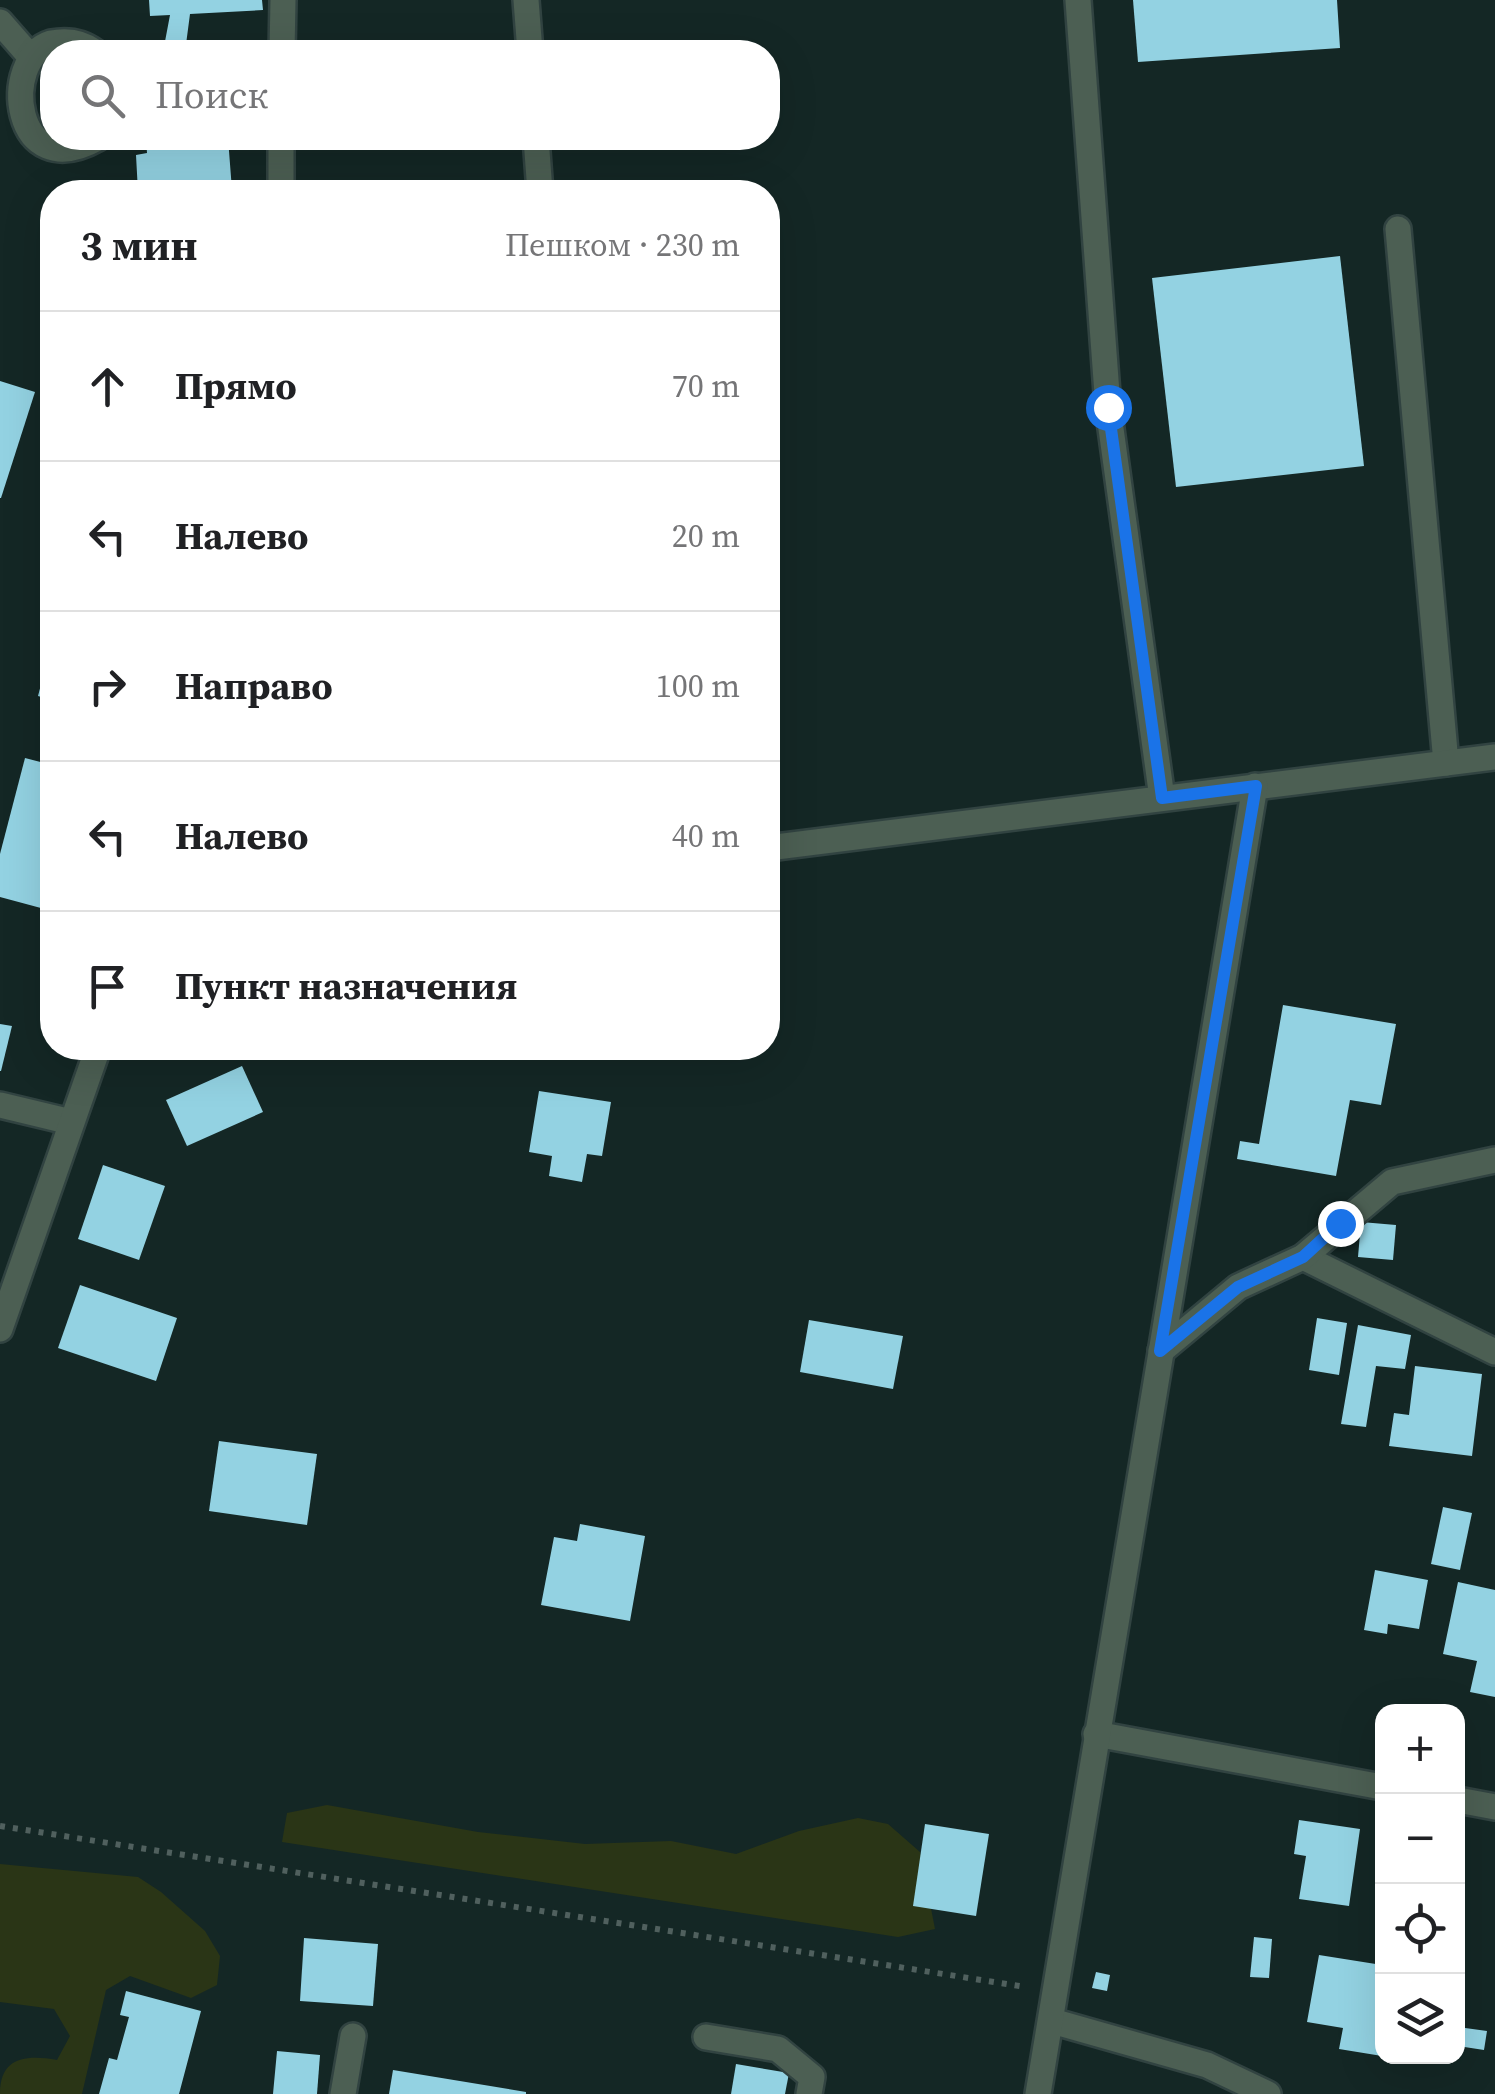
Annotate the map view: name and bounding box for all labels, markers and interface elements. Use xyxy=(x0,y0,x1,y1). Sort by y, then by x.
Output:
search box xyxy=(40,40,780,150)
icon: search xyxy=(75,68,130,123)
text: Поиск xyxy=(155,69,268,121)
text: 3 мин xyxy=(80,216,197,274)
text: Пешком · 230 m xyxy=(505,223,740,267)
icon: ahead xyxy=(80,359,135,414)
text: Прямо xyxy=(175,360,297,412)
text: 70 m xyxy=(672,364,740,408)
route start xyxy=(1086,385,1132,431)
icon: left xyxy=(80,509,135,564)
text: Налево xyxy=(175,510,309,562)
text: 20 m xyxy=(672,514,740,558)
icon: right xyxy=(80,659,135,714)
text: Направо xyxy=(175,660,333,712)
text: 100 m xyxy=(656,664,740,708)
icon: left xyxy=(80,809,135,864)
text: Налево xyxy=(175,810,309,862)
text: 40 m xyxy=(672,814,740,858)
icon: arrive xyxy=(80,959,135,1014)
text: Пункт назначения xyxy=(175,960,517,1012)
route end xyxy=(1318,1201,1364,1247)
map controls xyxy=(1375,1704,1465,2064)
button: + xyxy=(1375,1704,1465,1794)
button: − xyxy=(1375,1794,1465,1884)
button: locate xyxy=(1375,1884,1465,1974)
button: layers xyxy=(1375,1974,1465,2064)

